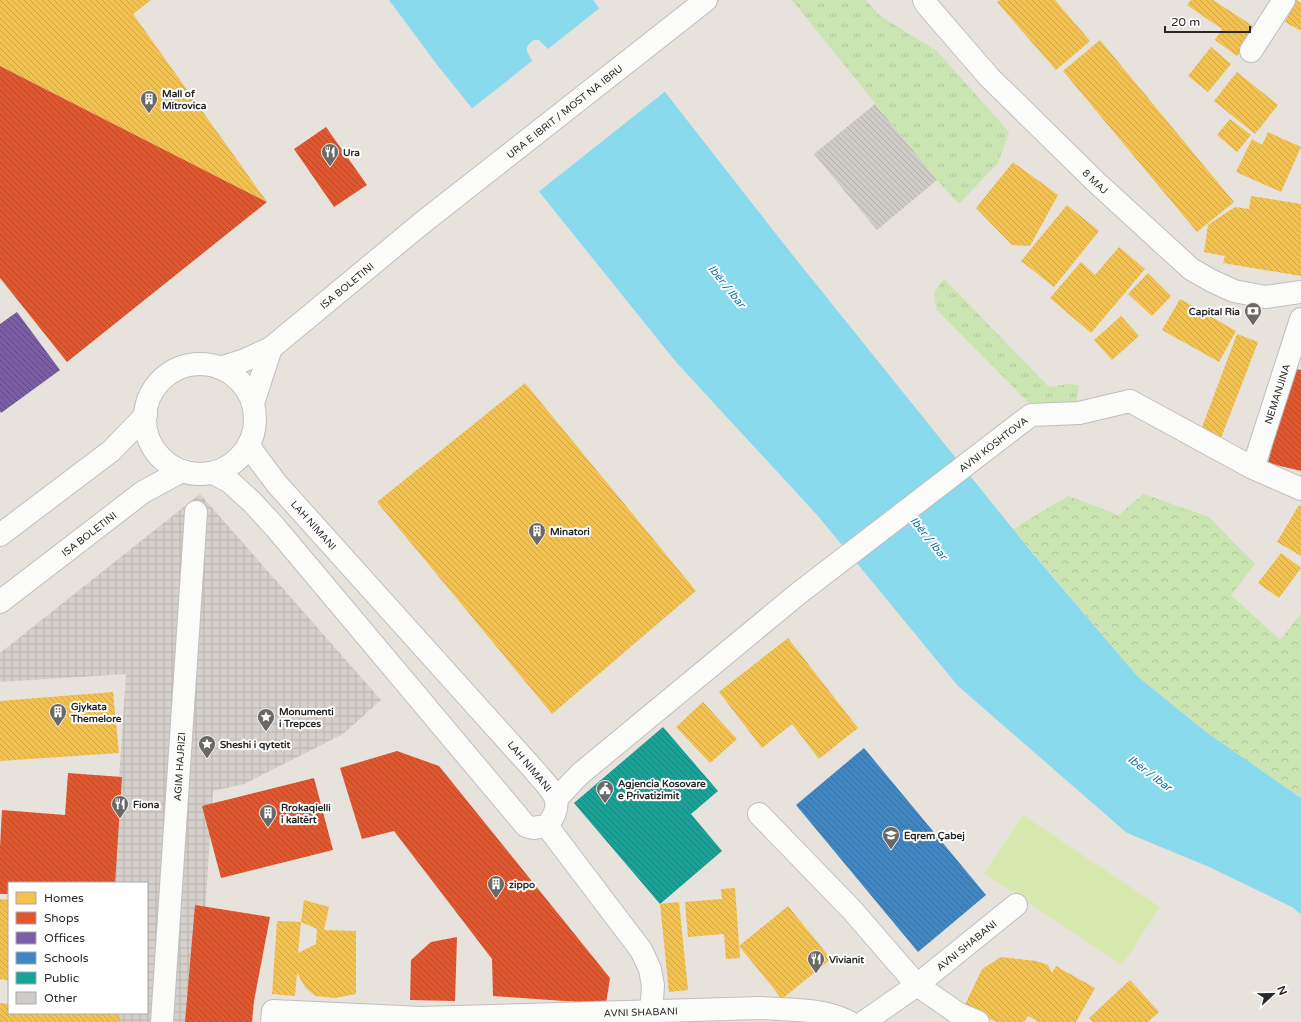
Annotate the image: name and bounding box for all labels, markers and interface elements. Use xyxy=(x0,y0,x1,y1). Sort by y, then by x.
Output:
scale bar xyxy=(1165,8,1250,34)
text: 20 m xyxy=(1171,15,1200,29)
street label: URA E IBRIT / MOST NA IBRU xyxy=(505,63,625,161)
place label: Mall of Mitrovica xyxy=(162,88,207,112)
building icon: Mall of Mitrovica xyxy=(139,89,159,114)
restaurant icon: Ura xyxy=(320,142,340,167)
place label: Ura xyxy=(343,147,360,159)
street label: 8 MAJ xyxy=(1080,167,1110,197)
street label: ISA BOLETINI xyxy=(318,260,377,312)
water label: Ibër / Ibar xyxy=(705,262,749,312)
bank icon: Capital Ria xyxy=(1243,301,1263,326)
place label: Capital Ria xyxy=(1189,306,1240,318)
street label: NEMANJINA xyxy=(1263,362,1293,426)
street label: AVNI KOSHTOVA xyxy=(957,415,1031,475)
street label: LAH NIMANI xyxy=(288,499,338,553)
street label: ISA BOLETINI xyxy=(60,510,119,559)
water label: Ibër / Ibar xyxy=(907,514,951,564)
building icon: Minatori xyxy=(527,521,547,546)
place label: Minatori xyxy=(550,526,590,538)
place label: Gjykata Themelore xyxy=(70,701,122,725)
building icon: Gjykata Themelore xyxy=(48,702,68,727)
place label: Monumenti i Trepces xyxy=(279,706,334,730)
place icon: Monumenti i Trepces xyxy=(256,707,276,732)
street label: AGIM HAJRIZI xyxy=(172,732,188,801)
place icon: Sheshi i qytetit xyxy=(197,734,217,759)
place label: Sheshi i qytetit xyxy=(220,739,291,751)
street label: LAH NIMANI xyxy=(505,739,554,794)
water label: Ibër / Ibar xyxy=(1125,753,1176,795)
place label: Agjencia Kosovare e Privatizimit xyxy=(618,778,706,802)
public building icon: Agjencia Kosovare e Privatizimit xyxy=(595,779,615,804)
restaurant icon: Fiona xyxy=(110,794,130,819)
place label: Fiona xyxy=(133,799,160,811)
place label: Rrokaqielli i kaltërt xyxy=(281,802,331,826)
building icon: Rrokaqielli i kaltërt xyxy=(258,803,278,828)
school or university icon: Eqrem Çabej xyxy=(881,825,901,850)
place label: Eqrem Çabej xyxy=(904,830,965,842)
building icon: zippo xyxy=(486,874,506,899)
place label: zippo xyxy=(509,879,535,891)
legend xyxy=(8,882,148,1014)
text: Homes xyxy=(44,891,84,905)
text: Shops xyxy=(44,911,79,925)
street label: AVNI SHABANI xyxy=(934,918,999,974)
text: Offices xyxy=(44,931,85,945)
restaurant icon: Vivianit xyxy=(806,949,826,974)
text: Schools xyxy=(44,951,89,965)
place label: Vivianit xyxy=(829,954,864,966)
text: Public xyxy=(44,971,79,985)
north arrow xyxy=(1253,974,1293,1014)
text: N xyxy=(1274,984,1289,997)
text: Other xyxy=(44,991,77,1005)
street label: AVNI SHABANI xyxy=(604,1005,678,1020)

